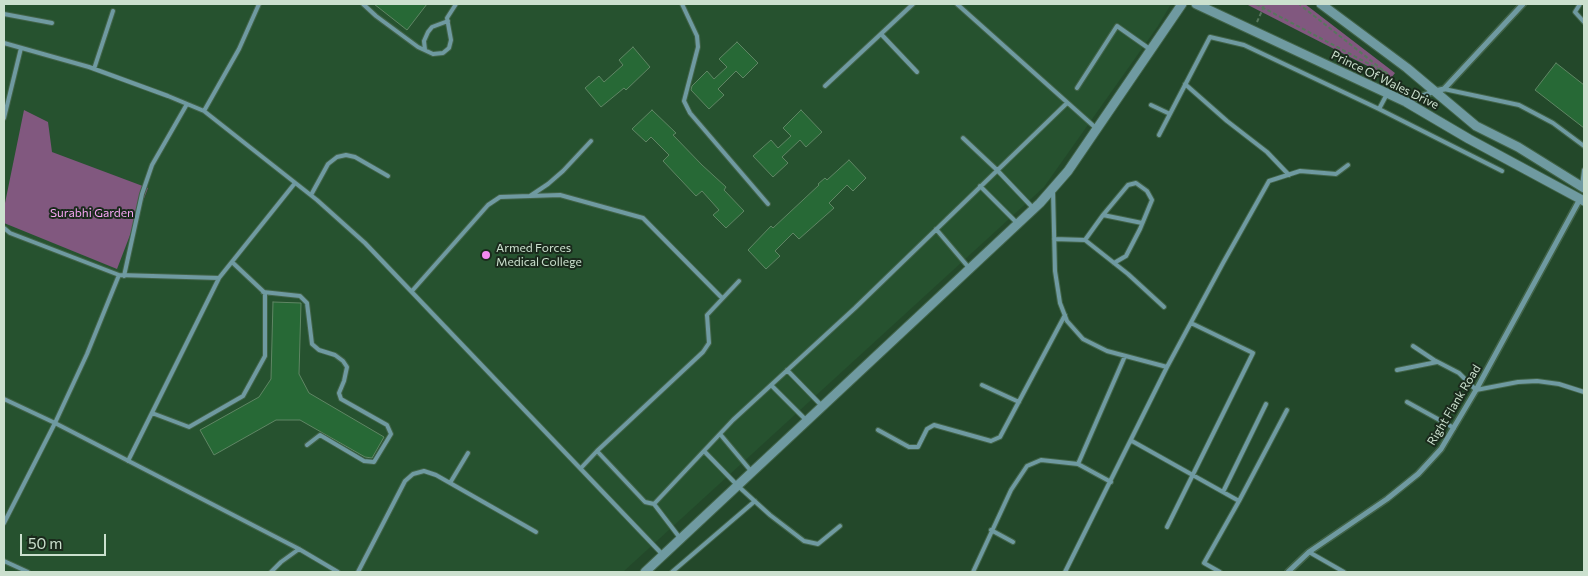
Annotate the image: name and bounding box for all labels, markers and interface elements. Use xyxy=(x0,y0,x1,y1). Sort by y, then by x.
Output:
street label: Prince Of Wales Drive xyxy=(1329,48,1441,112)
park label: Surabhi Garden xyxy=(50,206,134,220)
place label: Armed Forces Medical College xyxy=(496,241,582,269)
marker: Armed Forces Medical College xyxy=(480,249,492,261)
street label: Right Flank Road xyxy=(1424,362,1484,448)
scale bar xyxy=(22,524,109,556)
text: 50 m xyxy=(28,534,62,552)

